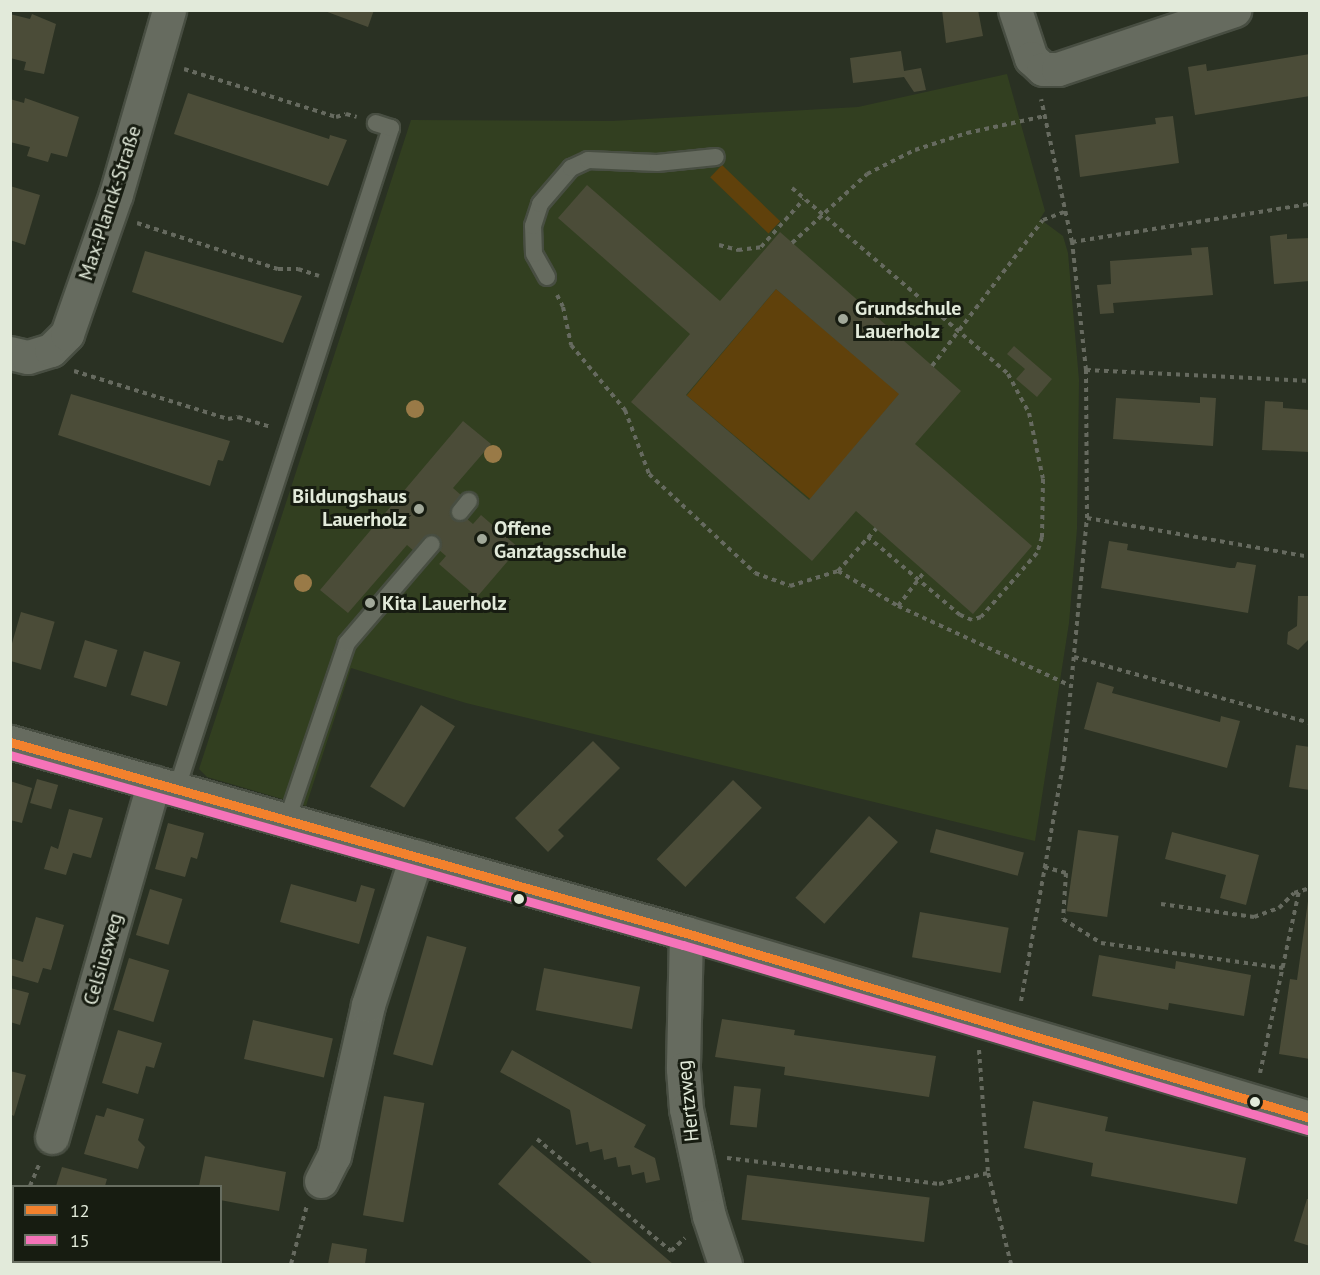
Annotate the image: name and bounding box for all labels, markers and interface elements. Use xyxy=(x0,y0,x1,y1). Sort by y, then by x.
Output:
street label: Max-Planck-Straße xyxy=(74,123,146,283)
place label: Grundschule Lauerholz xyxy=(855,296,961,343)
marker: Grundschule Lauerholz xyxy=(836,312,850,326)
place label: Bildungshaus Lauerholz xyxy=(292,485,407,532)
marker: Bildungshaus Lauerholz xyxy=(412,502,426,516)
place label: Offene Ganztagsschule xyxy=(494,516,627,563)
marker: Offene Ganztagsschule xyxy=(475,532,489,546)
place label: Kita Lauerholz xyxy=(382,591,507,615)
marker: Kita Lauerholz xyxy=(363,596,377,610)
unlabelled marker xyxy=(513,893,525,905)
street label: Celsiusweg xyxy=(78,910,128,1008)
street label: Hertzweg xyxy=(672,1059,704,1143)
unlabelled marker xyxy=(1249,1096,1261,1108)
legend xyxy=(12,1185,222,1263)
text: 12 xyxy=(70,1199,90,1222)
text: 15 xyxy=(70,1229,90,1252)

